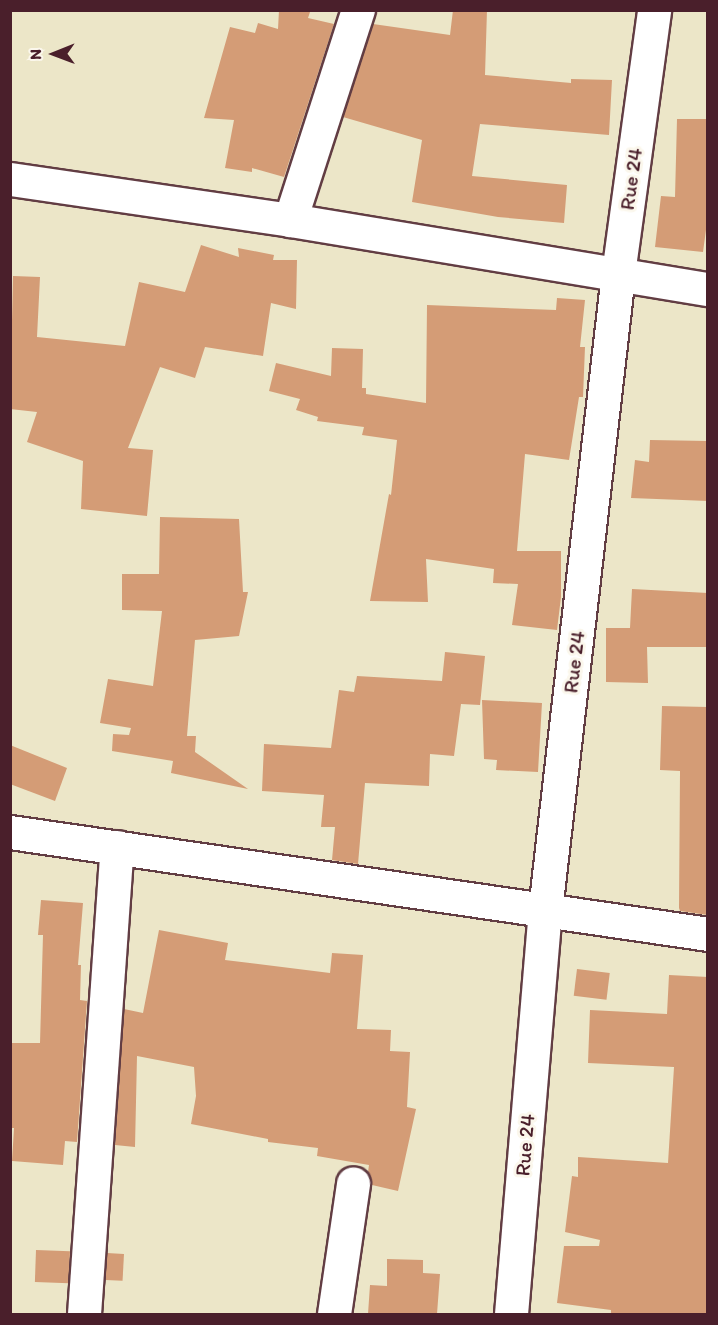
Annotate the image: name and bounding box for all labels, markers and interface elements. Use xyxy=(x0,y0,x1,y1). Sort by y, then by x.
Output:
north arrow xyxy=(24,24,84,84)
text: N xyxy=(26,49,45,60)
street label: Rue 24 xyxy=(614,146,648,212)
street label: Rue 24 xyxy=(558,629,590,695)
street label: Rue 24 xyxy=(510,1113,540,1177)

